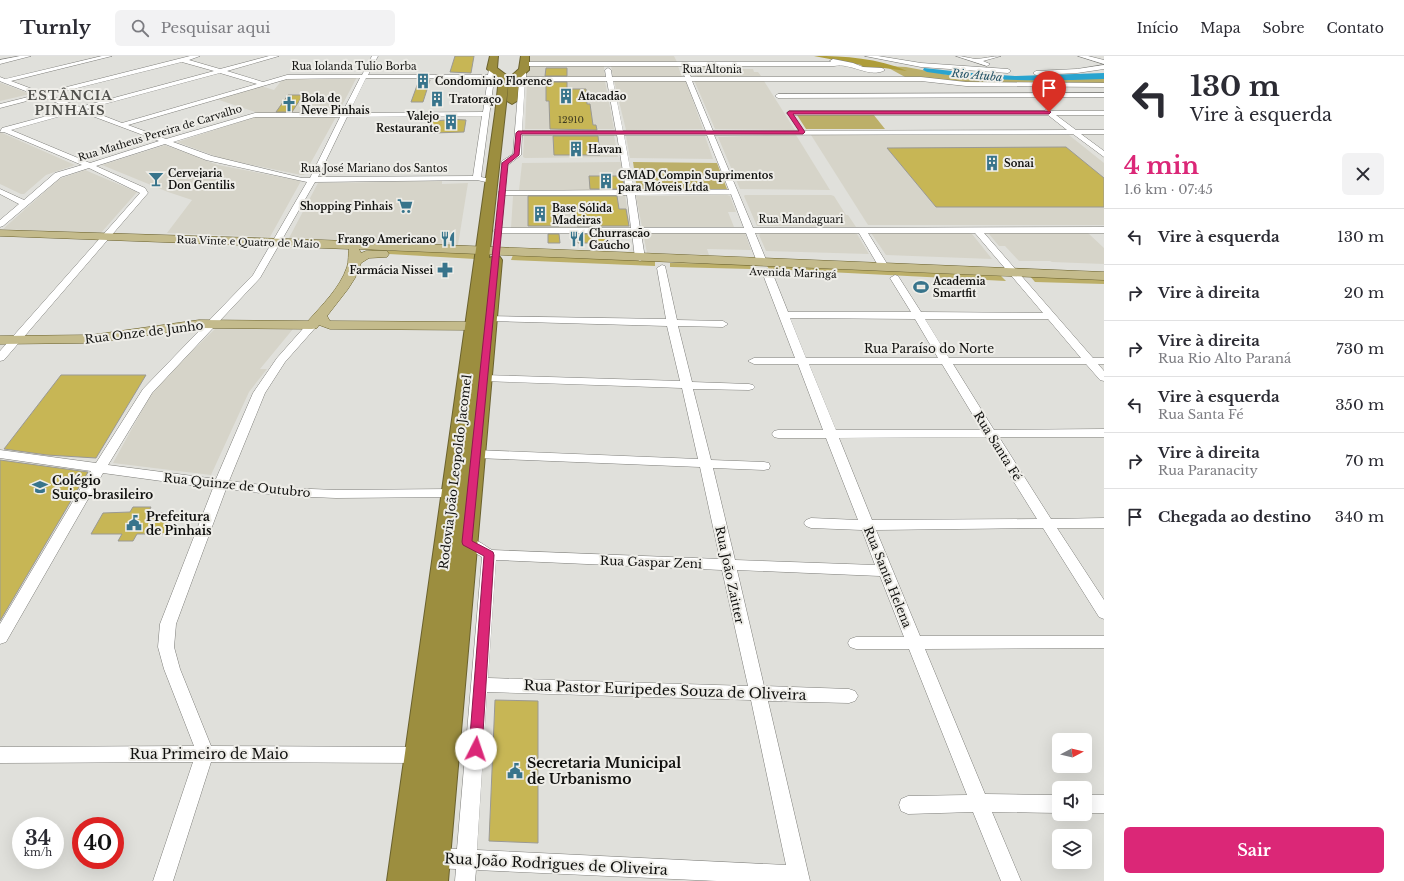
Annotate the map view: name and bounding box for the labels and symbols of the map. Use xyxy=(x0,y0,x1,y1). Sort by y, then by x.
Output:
street label: Rua Iolanda Tulio Borba xyxy=(292,60,417,73)
street label: Rua Altonia xyxy=(682,63,742,76)
water label: Rio Atuba xyxy=(950,66,1003,84)
pin xyxy=(1032,71,1066,112)
building icon: Condominio Florence xyxy=(414,72,432,90)
place label: Condominio Florence xyxy=(435,75,552,88)
district label: ESTÂNCIA PINHAIS xyxy=(27,87,113,119)
building icon: Atacadão xyxy=(557,87,575,105)
building icon: Tratoraço xyxy=(428,90,446,108)
place label: Atacadão xyxy=(577,90,627,103)
place label: Bola de Neve Pinhais xyxy=(301,92,370,117)
place label: Tratoraço xyxy=(449,93,501,106)
church icon: Bola de Neve Pinhais xyxy=(280,95,298,113)
street label: Rua Matheus Pereira de Carvalho xyxy=(76,102,244,164)
place label: Valejo Restaurante xyxy=(376,110,439,135)
building icon: Valejo Restaurante xyxy=(442,113,460,131)
house number: 12910 xyxy=(558,114,584,125)
building icon: Havan xyxy=(567,140,585,158)
place label: Havan xyxy=(588,143,623,156)
building icon: Sonai xyxy=(983,154,1001,172)
place label: Sonai xyxy=(1004,157,1034,170)
street label: Rua José Mariano dos Santos xyxy=(300,162,448,175)
place label: Cervejaria Don Gentilis xyxy=(168,167,235,192)
place label: GMAD Compin Suprimentos para Móveis Ltda xyxy=(618,169,773,194)
bar icon: Cervejaria Don Gentilis xyxy=(147,170,165,188)
building icon: GMAD Compin Suprimentos para Móveis Ltda xyxy=(597,172,615,190)
supermarket icon: Shopping Pinhais xyxy=(396,197,414,215)
place label: Shopping Pinhais xyxy=(300,200,393,213)
place label: Base Sólida Madeiras xyxy=(552,202,612,227)
building icon: Base Sólida Madeiras xyxy=(531,205,549,223)
street label: Rua Mandaguari xyxy=(759,213,844,226)
place label: Churrascão Gaúcho xyxy=(589,227,650,252)
restaurant icon: Frango Americano xyxy=(439,230,457,248)
restaurant icon: Churrascão Gaúcho xyxy=(568,230,586,248)
street label: Rua Vinte e Quatro de Maio xyxy=(176,233,320,251)
place label: Frango Americano xyxy=(337,233,436,246)
pharmacy icon: Farmácia Nissei xyxy=(436,261,454,279)
place label: Farmácia Nissei xyxy=(350,264,433,277)
street label: Avenida Maringá xyxy=(748,265,837,281)
place label: Academia Smartfit xyxy=(932,275,986,300)
sports icon: Academia Smartfit xyxy=(912,278,930,296)
street label: Rua Onze de Junho xyxy=(84,317,204,347)
street label: Rua Paraíso do Norte xyxy=(864,341,994,356)
street label: Rodovia João Leopoldo Jacomel xyxy=(436,374,474,570)
street label: Rua Santa Fé xyxy=(971,409,1025,484)
street label: Rua Quinze de Outubro xyxy=(163,470,311,500)
place label: Colégio Suiço-brasileiro xyxy=(52,473,153,502)
school or university icon: Colégio Suiço-brasileiro xyxy=(31,478,49,496)
place label: Prefeitura de Pìnhais xyxy=(146,509,212,538)
public building icon: Prefeitura de Pìnhais xyxy=(125,514,143,532)
street label: Rua Santa Helena xyxy=(861,524,915,630)
street label: Rua João Zaitter xyxy=(712,525,748,625)
street label: Rua Gaspar Zeni xyxy=(600,553,702,571)
street label: Rua Pastor Euripedes Souza de Oliveira xyxy=(523,676,807,704)
position arrow xyxy=(455,728,497,770)
north arrow xyxy=(1052,733,1092,773)
street label: Rua Primeiro de Maio xyxy=(129,745,289,763)
place label: Secretaria Municipal de Urbanismo xyxy=(527,754,681,788)
public building icon: Secretaria Municipal de Urbanismo xyxy=(506,762,524,780)
speed limit sign: 40 xyxy=(72,817,124,869)
street label: Rua João Rodrigues de Oliveira xyxy=(444,849,668,879)

